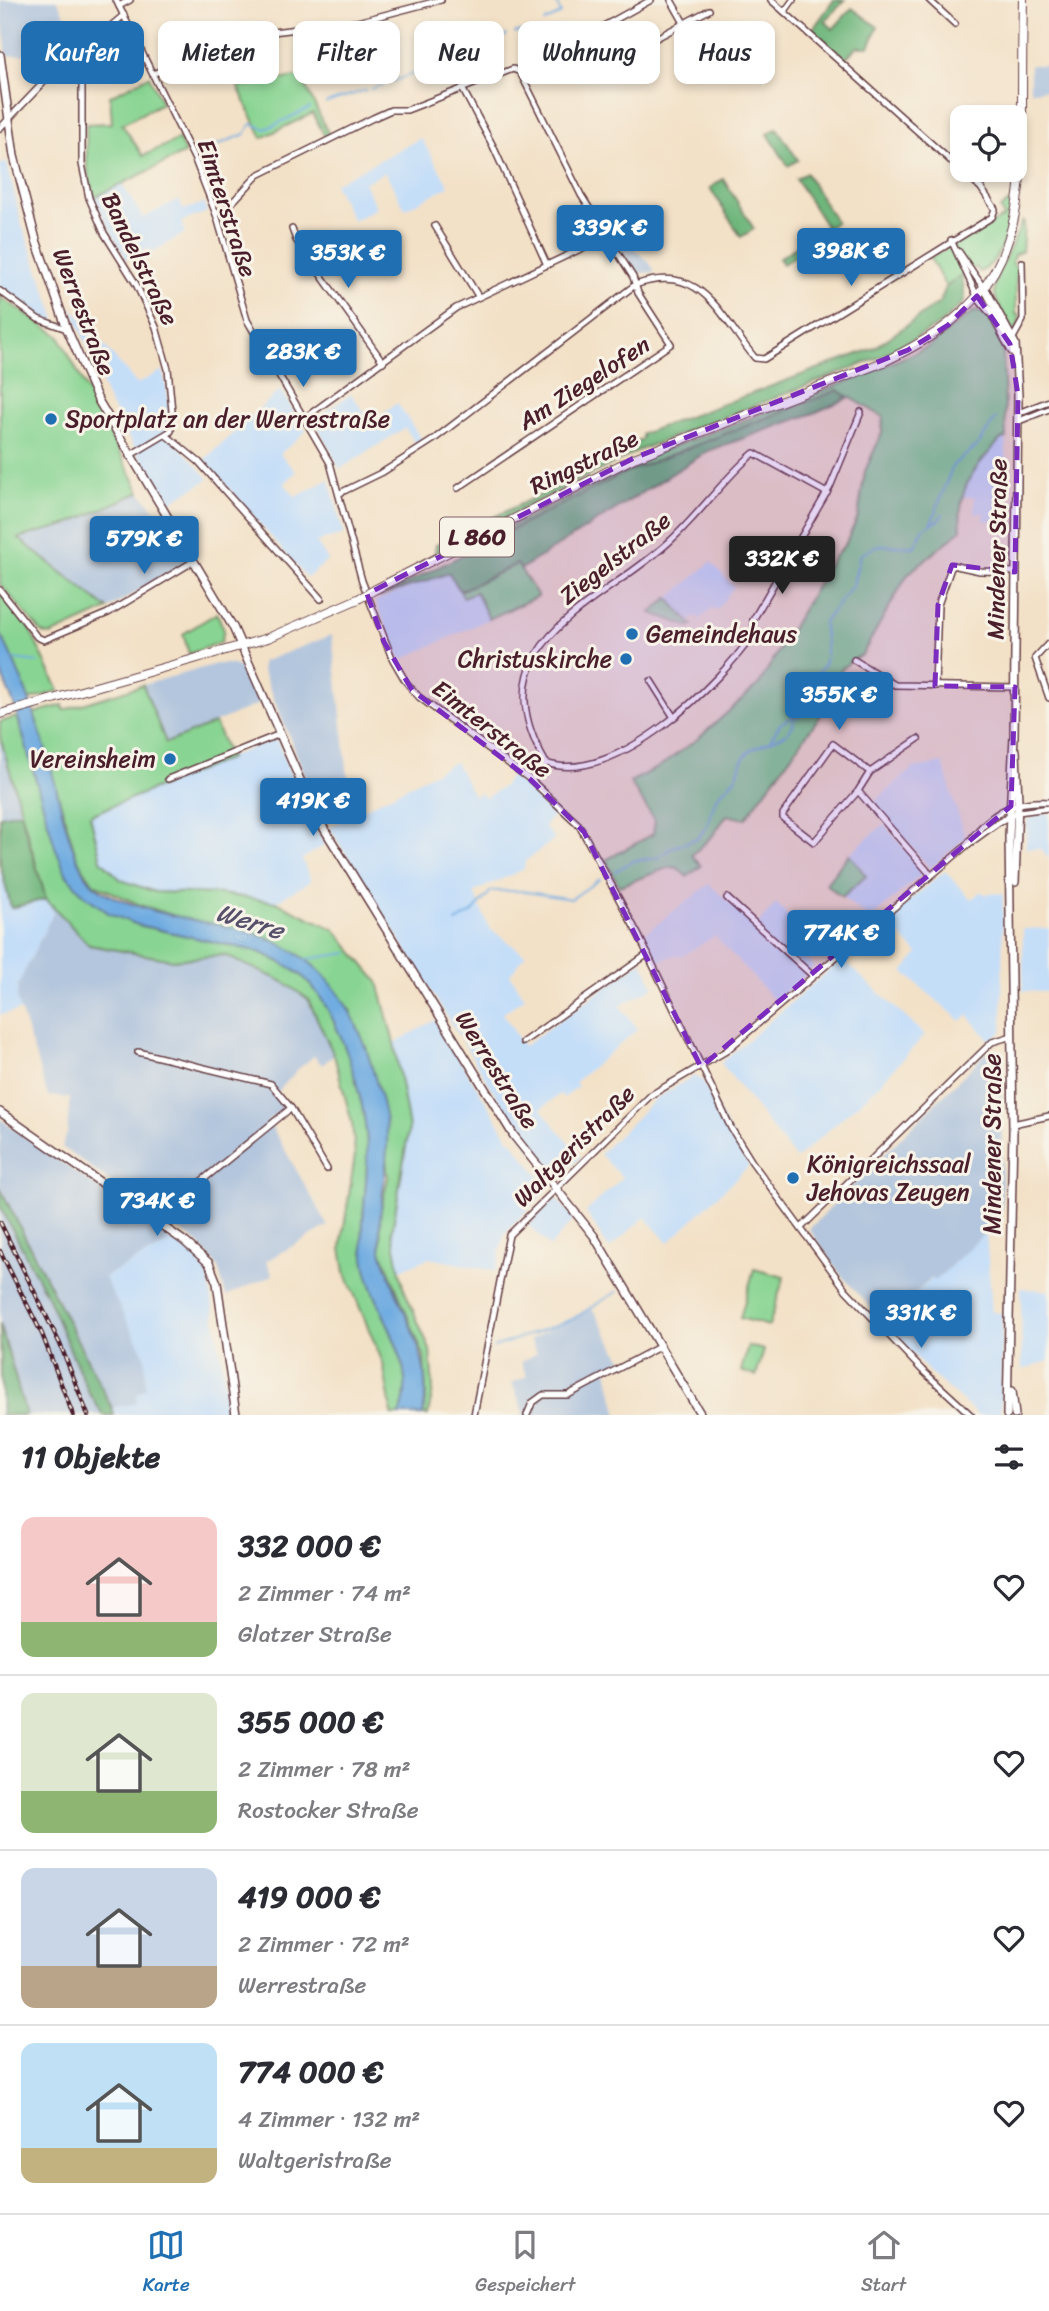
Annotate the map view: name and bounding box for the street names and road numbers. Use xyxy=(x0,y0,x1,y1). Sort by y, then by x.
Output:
street label: Eimterstraße xyxy=(185,133,269,283)
street label: Bandelstraße xyxy=(90,185,190,333)
street label: Werrestraße xyxy=(40,242,128,382)
street label: Am Ziegelofen xyxy=(508,324,659,442)
street label: Ringstraße xyxy=(522,417,646,506)
street label: Mindener Straße xyxy=(974,458,1020,640)
street label: Ziegelstraße xyxy=(549,500,681,616)
road number: L 860 xyxy=(440,517,514,556)
street label: Eimterstraße xyxy=(423,668,561,790)
street label: Werrestraße xyxy=(444,1002,550,1138)
street label: Mindener Straße xyxy=(971,1053,1013,1235)
street label: Waltgeristraße xyxy=(502,1074,646,1218)

